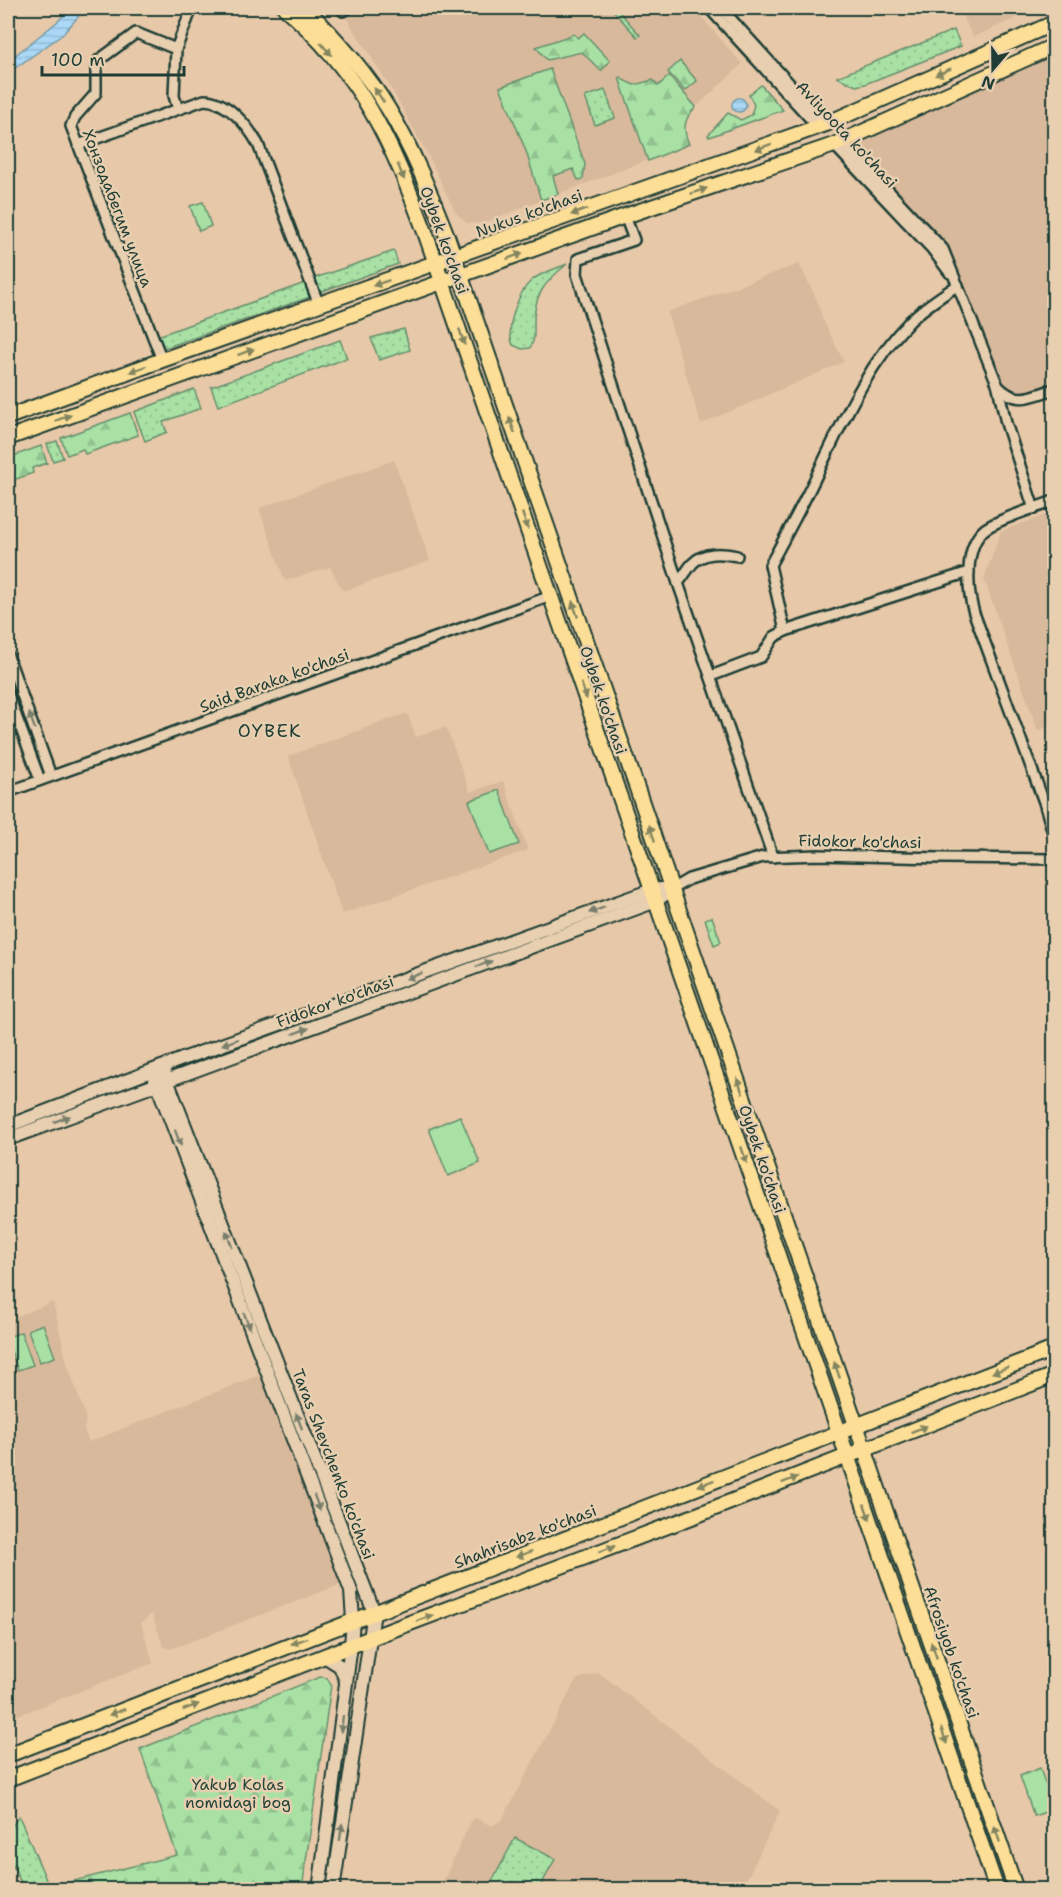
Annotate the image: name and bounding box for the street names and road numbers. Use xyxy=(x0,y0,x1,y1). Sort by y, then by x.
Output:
street label: Avliyoota ko'chasi xyxy=(791,76,902,192)
street label: Хонзодабегим улица xyxy=(78,126,157,290)
street label: Oybek ko'chasi xyxy=(415,183,474,297)
street label: Nukus ko'chasi xyxy=(473,184,585,243)
street label: Oybek ko'chasi xyxy=(575,643,632,757)
street label: Said Baraka ko'chasi xyxy=(196,644,352,717)
street label: Fidokor ko'chasi xyxy=(798,830,922,853)
street label: Fidokor ko'chasi xyxy=(274,971,397,1032)
street label: Oybek ko'chasi xyxy=(734,1102,791,1216)
street label: Taras Shevchenko ko'chasi xyxy=(287,1366,380,1563)
street label: Shahrisabz ko'chasi xyxy=(451,1500,599,1573)
street label: Afrosiyob ko'chasi xyxy=(919,1583,984,1721)

